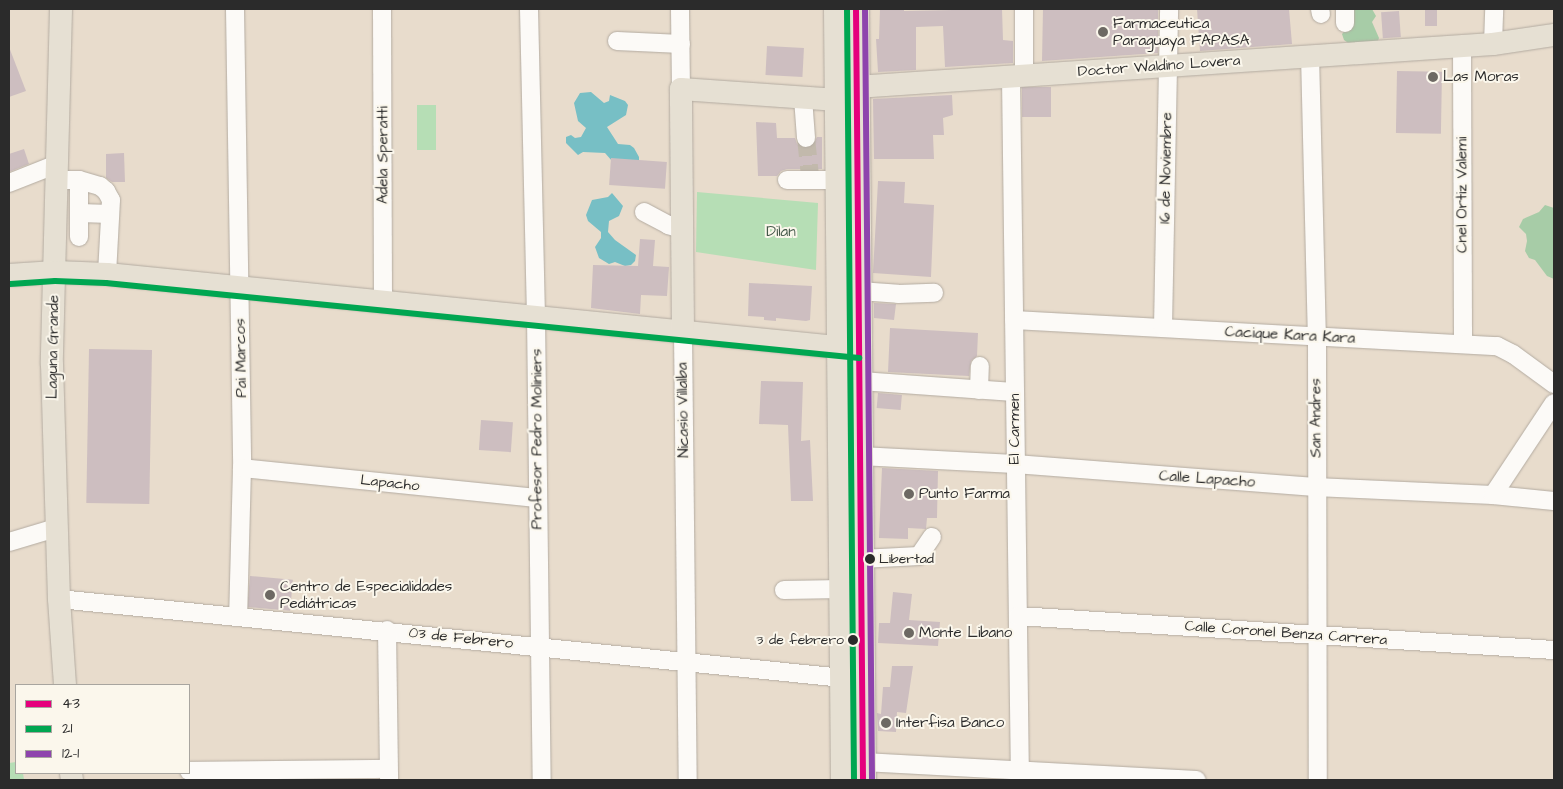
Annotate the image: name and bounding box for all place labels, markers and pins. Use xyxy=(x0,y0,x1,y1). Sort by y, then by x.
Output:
place label: Farmaceutica Paraguaya FAPASA xyxy=(1113,14,1249,49)
marker: Farmaceutica Paraguaya FAPASA xyxy=(1097,26,1109,38)
place label: Las Moras xyxy=(1443,68,1519,86)
marker: Las Moras xyxy=(1427,71,1439,83)
place label: Punto Farma xyxy=(919,485,1010,503)
marker: Punto Farma xyxy=(903,488,915,500)
place label: Libertad xyxy=(879,551,934,567)
marker: Libertad xyxy=(865,554,875,564)
place label: Centro de Especialidades Pediátricas xyxy=(280,577,452,612)
marker: Centro de Especialidades Pediátricas xyxy=(264,589,276,601)
place label: Monte Libano xyxy=(919,624,1012,642)
marker: Monte Libano xyxy=(903,627,915,639)
place label: 3 de febrero xyxy=(756,632,844,648)
marker: 3 de febrero xyxy=(848,635,858,645)
place label: Interfisa Banco xyxy=(896,714,1004,732)
marker: Interfisa Banco xyxy=(880,717,892,729)

